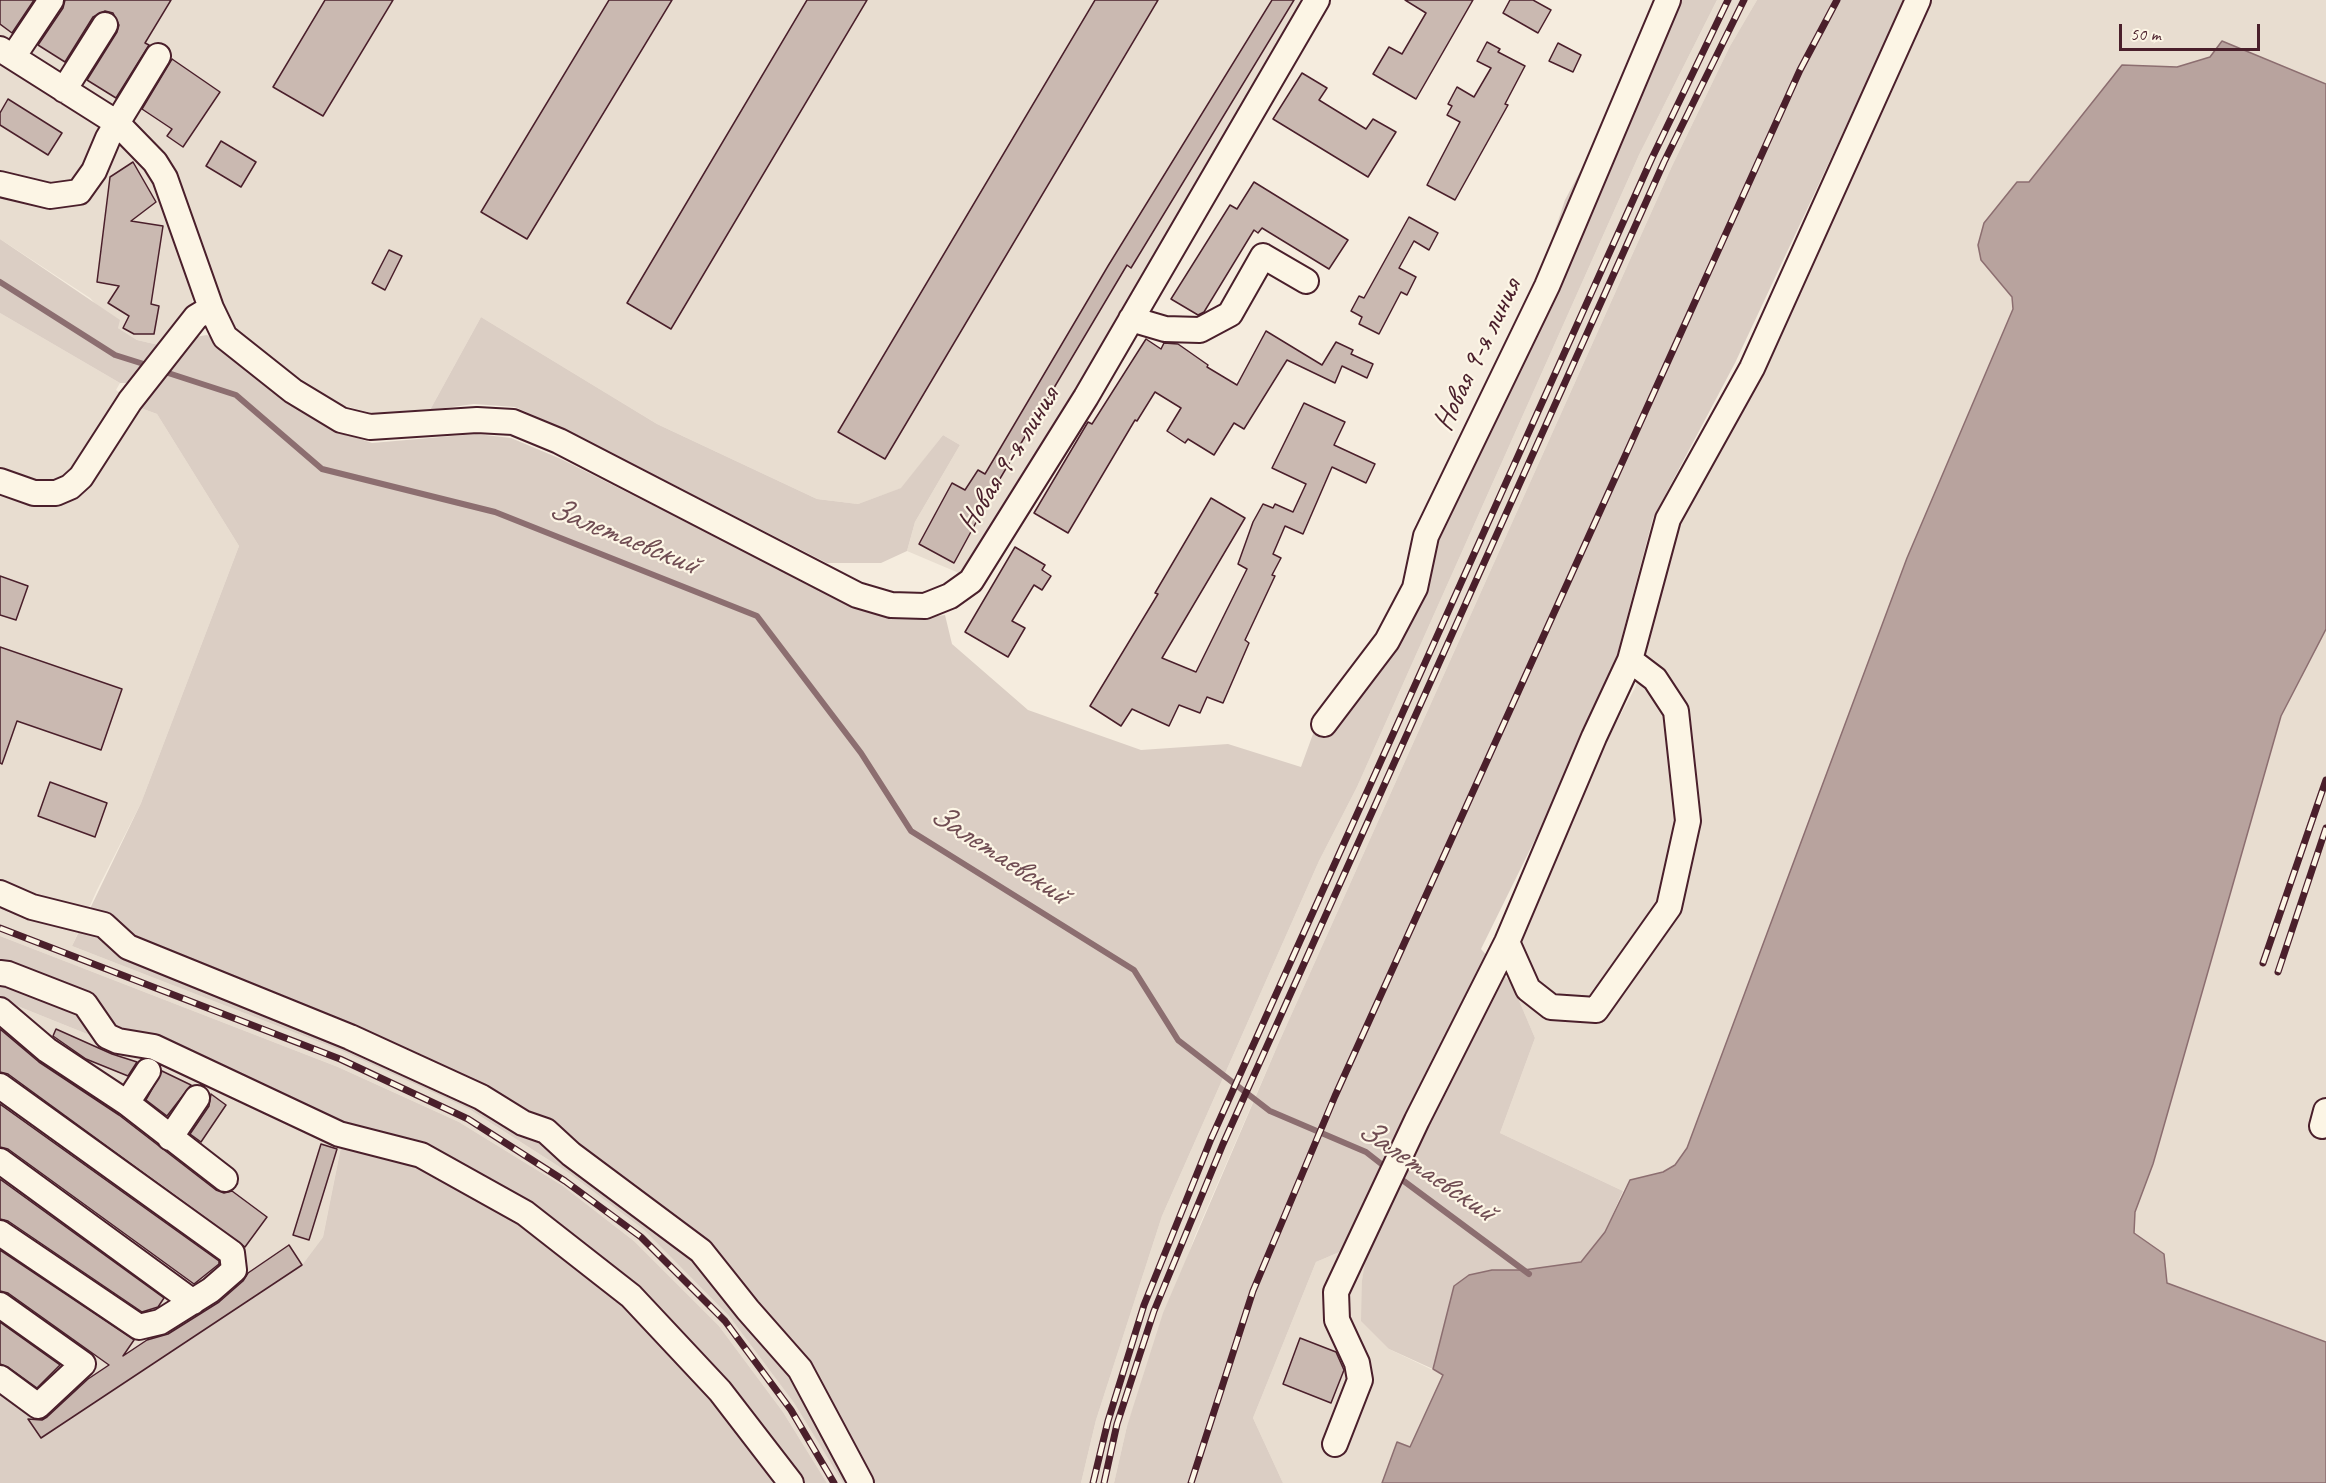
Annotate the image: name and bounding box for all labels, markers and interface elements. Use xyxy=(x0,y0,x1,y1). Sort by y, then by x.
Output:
scale bar xyxy=(2122,12,2263,50)
text: 50 m xyxy=(2130,23,2161,45)
street label: Новая 9-я линия xyxy=(1426,273,1530,437)
street label: Новая 9-я линия xyxy=(950,381,1068,539)
water label: Залетаевский xyxy=(543,490,703,584)
water label: Залетаевский xyxy=(922,796,1076,914)
water label: Залетаевский xyxy=(1350,1111,1502,1231)

